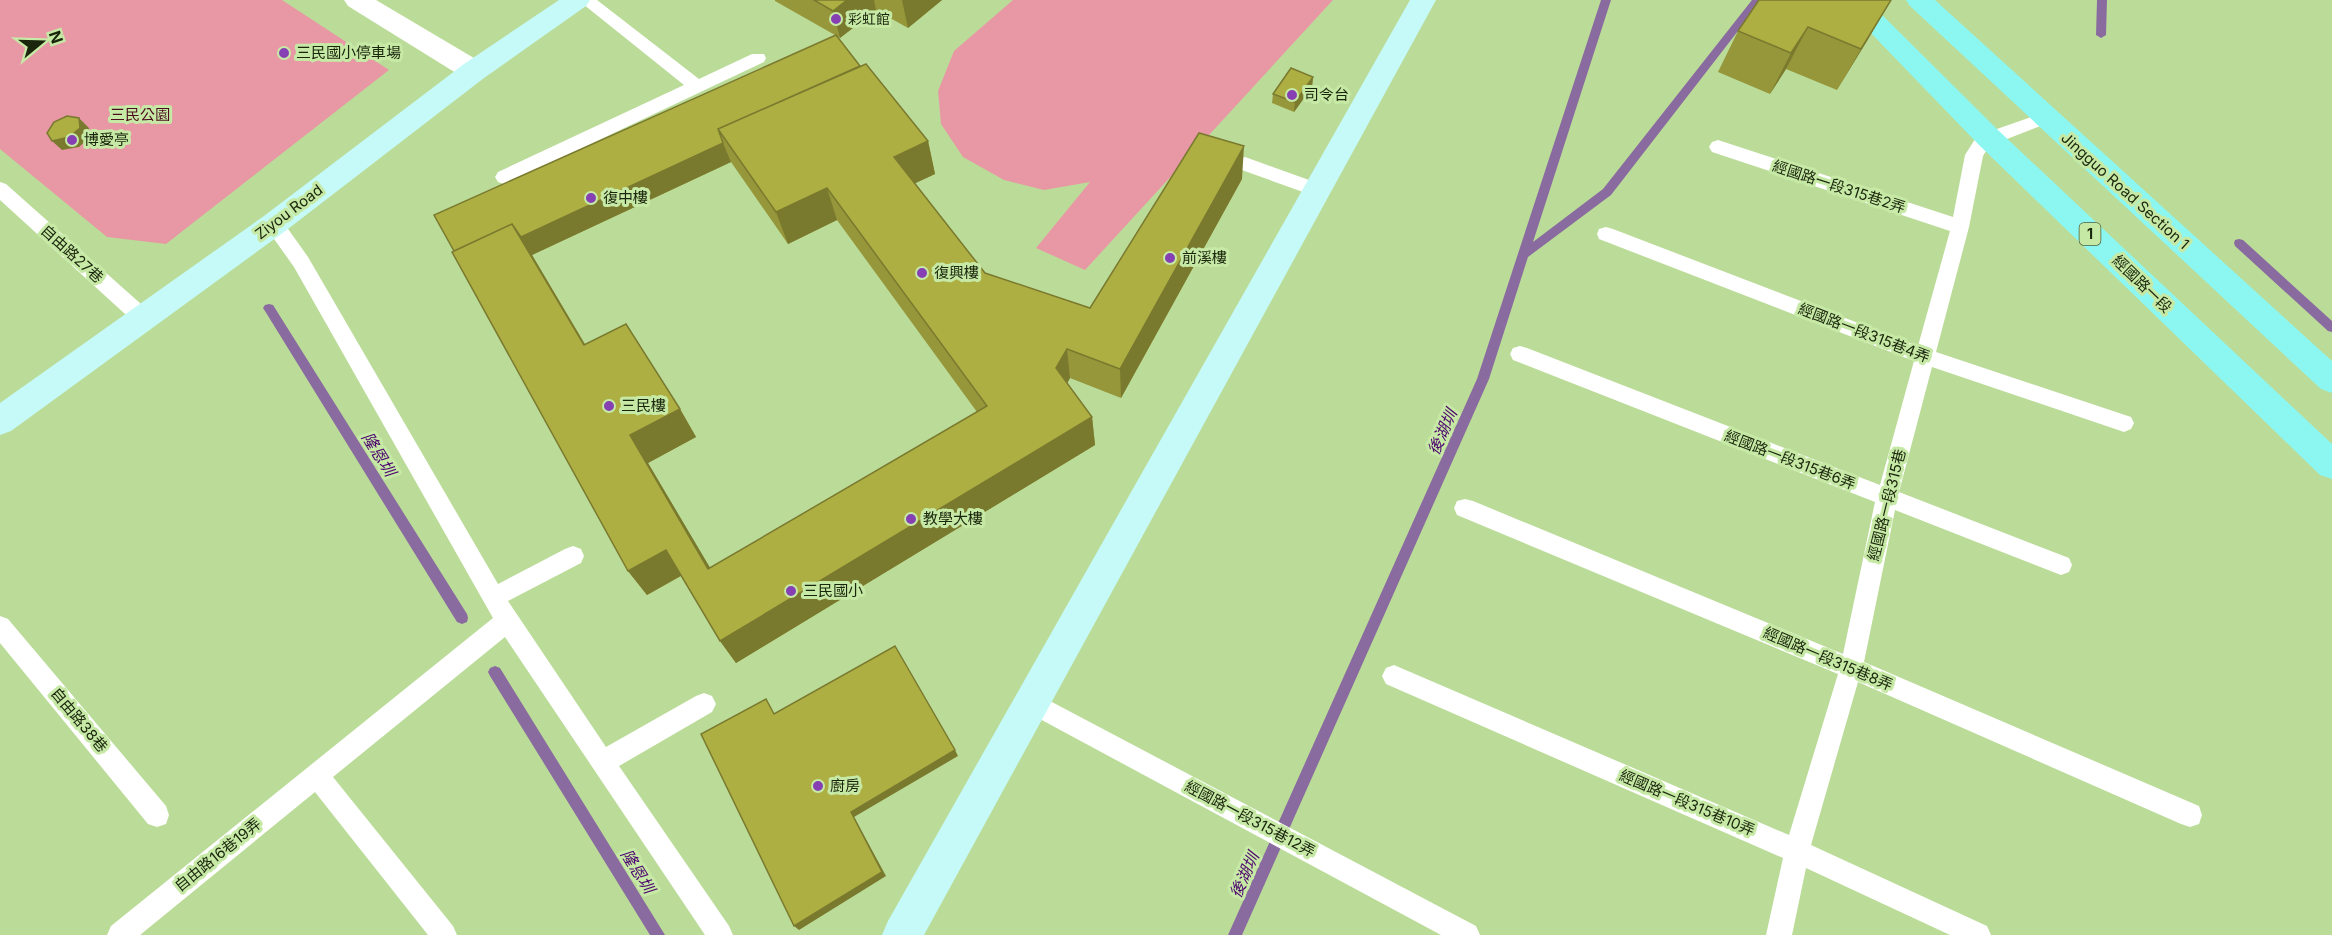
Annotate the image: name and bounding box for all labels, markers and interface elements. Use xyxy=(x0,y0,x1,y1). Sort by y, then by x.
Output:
place label: 彩虹館 xyxy=(848,10,890,27)
north arrow xyxy=(12,12,72,72)
marker: 彩虹館 xyxy=(829,12,843,26)
text: N xyxy=(45,28,68,46)
place label: 三民國小停車場 xyxy=(296,43,401,62)
marker: 三民國小停車場 xyxy=(277,46,291,60)
place label: 司令台 xyxy=(1304,85,1349,104)
marker: 司令台 xyxy=(1285,88,1299,102)
park label: 三民公園 xyxy=(110,105,170,124)
street label: Jingguo Road Section 1 xyxy=(2057,129,2193,253)
place label: 博愛亭 xyxy=(84,130,129,149)
marker: 博愛亭 xyxy=(65,133,79,147)
street label: 經國路一段315巷2弄 xyxy=(1770,156,1908,217)
street label: Ziyou Road xyxy=(251,180,326,243)
place label: 復中樓 xyxy=(603,188,648,207)
marker: 復中樓 xyxy=(584,191,598,205)
street label: 自由路27巷 xyxy=(37,221,108,287)
road number: 1 xyxy=(2080,223,2100,245)
place label: 前溪樓 xyxy=(1182,248,1227,267)
marker: 前溪樓 xyxy=(1163,251,1177,265)
street label: 經國路一段 xyxy=(2109,251,2176,317)
place label: 復興樓 xyxy=(934,263,979,282)
marker: 復興樓 xyxy=(915,266,929,280)
street label: 經國路一段315巷4弄 xyxy=(1796,299,1933,366)
place label: 三民樓 xyxy=(621,396,666,415)
marker: 三民樓 xyxy=(602,399,616,413)
water label: 後湖圳 xyxy=(1423,404,1462,458)
street label: 經國路一段315巷6弄 xyxy=(1722,426,1858,493)
water label: 隆恩圳 xyxy=(358,428,401,481)
street label: 經國路一段315巷 xyxy=(1863,447,1910,563)
place label: 教學大樓 xyxy=(923,509,983,528)
marker: 教學大樓 xyxy=(904,512,918,526)
place label: 三民國小 xyxy=(803,581,863,600)
marker: 三民國小 xyxy=(784,584,798,598)
street label: 經國路一段315巷8弄 xyxy=(1761,623,1896,694)
street label: 自由路38巷 xyxy=(47,683,112,756)
street label: 經國路一段315巷10弄 xyxy=(1617,765,1758,840)
place label: 廚房 xyxy=(830,776,860,795)
street label: 經國路一段315巷12弄 xyxy=(1182,776,1319,861)
marker: 廚房 xyxy=(811,779,825,793)
street label: 自由路16巷19弄 xyxy=(171,814,265,895)
water label: 隆恩圳 xyxy=(617,845,660,898)
water label: 後湖圳 xyxy=(1225,847,1264,901)

